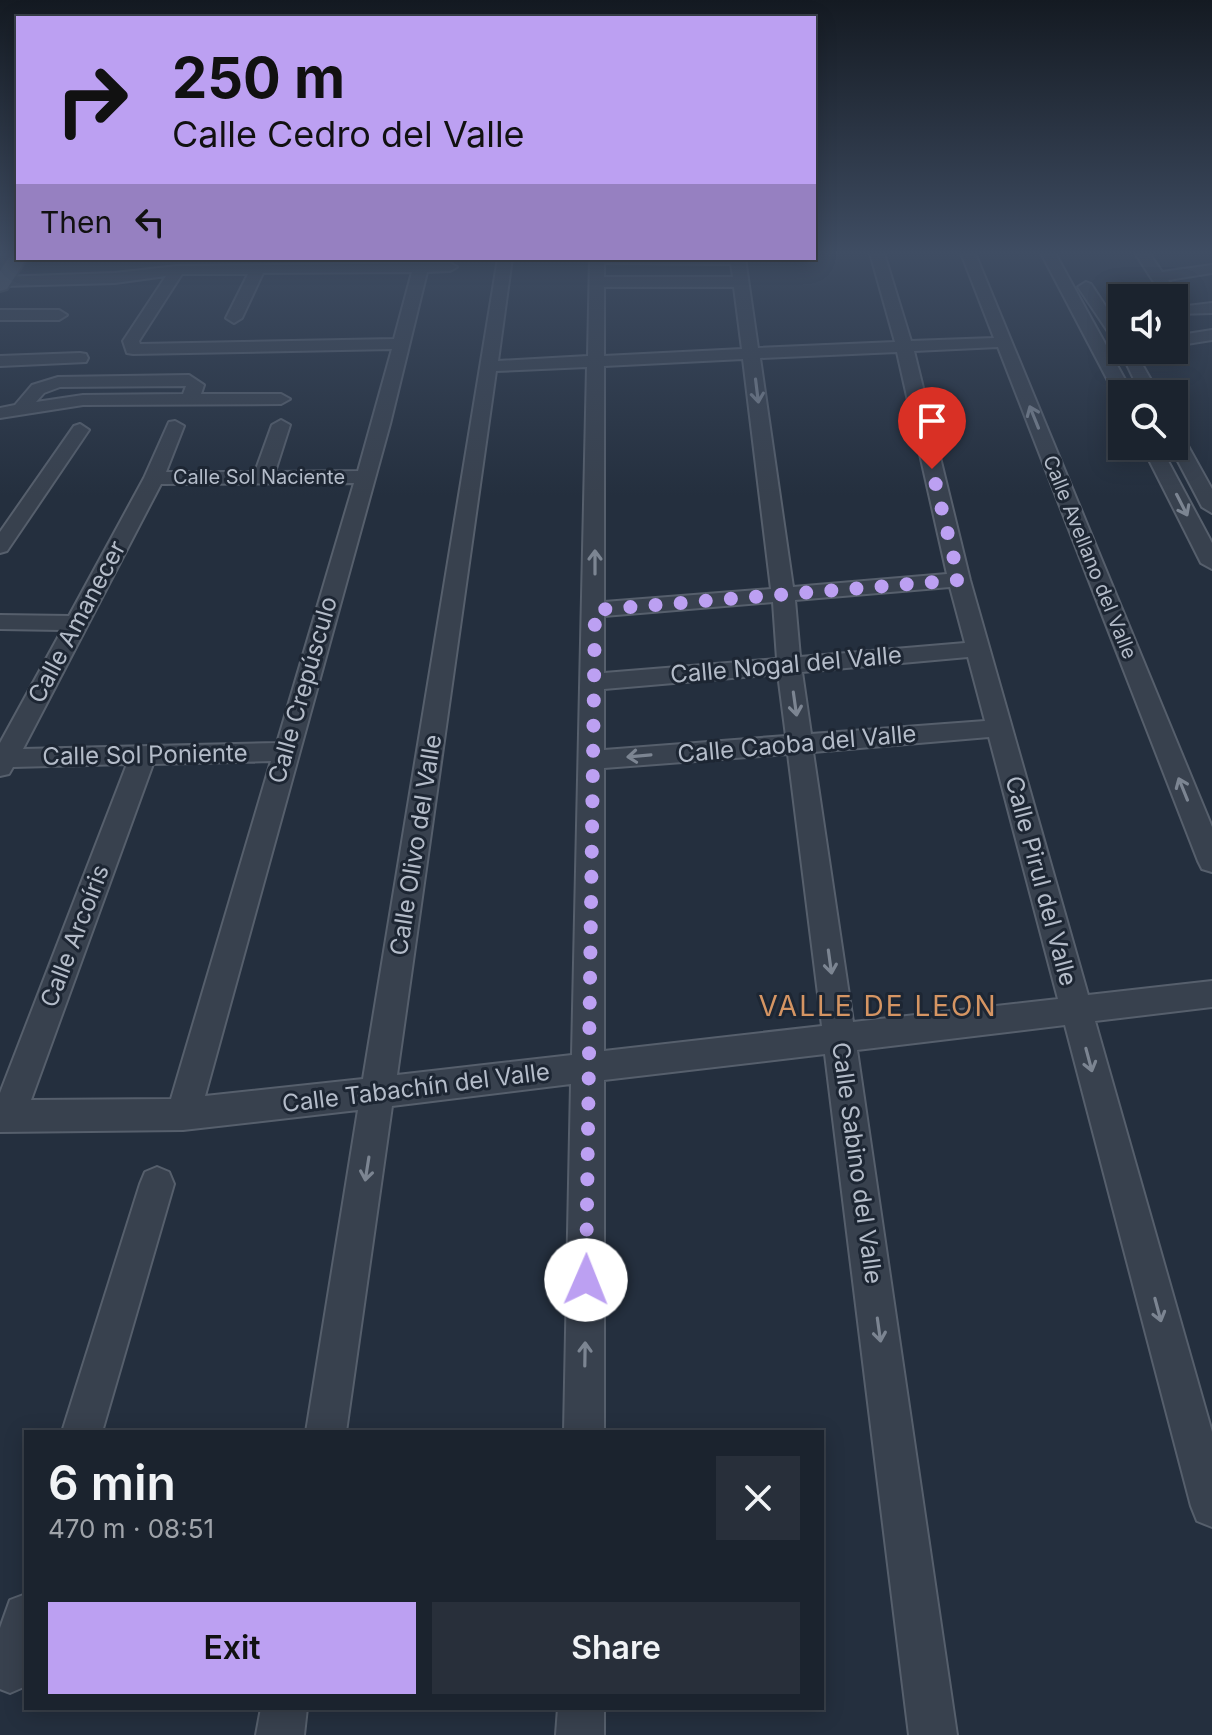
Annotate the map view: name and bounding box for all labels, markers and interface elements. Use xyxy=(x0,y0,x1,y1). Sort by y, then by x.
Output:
text: 250 m xyxy=(172,44,345,112)
icon: right xyxy=(40,48,144,152)
text: Calle Cedro del Valle xyxy=(172,112,525,156)
icon: left xyxy=(128,200,172,244)
text: Then xyxy=(40,204,112,240)
map controls xyxy=(1108,284,1188,460)
button: sound xyxy=(1108,284,1188,364)
one-way arrow xyxy=(750,377,765,403)
button: search xyxy=(1108,380,1188,460)
pin xyxy=(898,387,966,469)
icon: arrive xyxy=(910,399,954,443)
one-way arrow xyxy=(1026,405,1041,430)
street label: Calle Avellano del Valle xyxy=(1038,452,1142,662)
street label: Calle Sol Naciente xyxy=(173,465,345,489)
one-way arrow xyxy=(1174,492,1190,516)
street label: Calle Amanecer xyxy=(22,536,131,708)
one-way arrow xyxy=(587,549,603,576)
street label: Calle Crepúsculo xyxy=(262,593,343,787)
street label: Calle Nogal del Valle xyxy=(669,640,903,689)
one-way arrow xyxy=(788,691,803,716)
street label: Calle Caoba del Valle xyxy=(676,719,918,768)
street label: Calle Olivo del Valle xyxy=(384,732,447,957)
street label: Calle Sol Poniente xyxy=(42,738,248,771)
one-way arrow xyxy=(626,749,653,764)
street label: Calle Pirul del Valle xyxy=(1000,773,1083,989)
one-way arrow xyxy=(1174,777,1189,802)
street label: Calle Arcoíris xyxy=(34,860,115,1011)
one-way arrow xyxy=(823,949,838,974)
district label: VALLE DE LEON xyxy=(758,989,998,1023)
street label: Calle Sabino del Valle xyxy=(826,1040,889,1286)
one-way arrow xyxy=(1083,1046,1098,1072)
street label: Calle Tabachín del Valle xyxy=(281,1057,551,1118)
one-way arrow xyxy=(358,1156,373,1182)
position arrow xyxy=(544,1238,628,1322)
one-way arrow xyxy=(1151,1297,1166,1323)
one-way arrow xyxy=(872,1317,887,1343)
one-way arrow xyxy=(577,1341,593,1368)
text: 6 min xyxy=(48,1453,176,1512)
button: close xyxy=(716,1456,800,1540)
text: 470 m · 08:51 xyxy=(48,1513,214,1544)
button: Exit xyxy=(48,1602,416,1694)
button: Share xyxy=(432,1602,800,1694)

